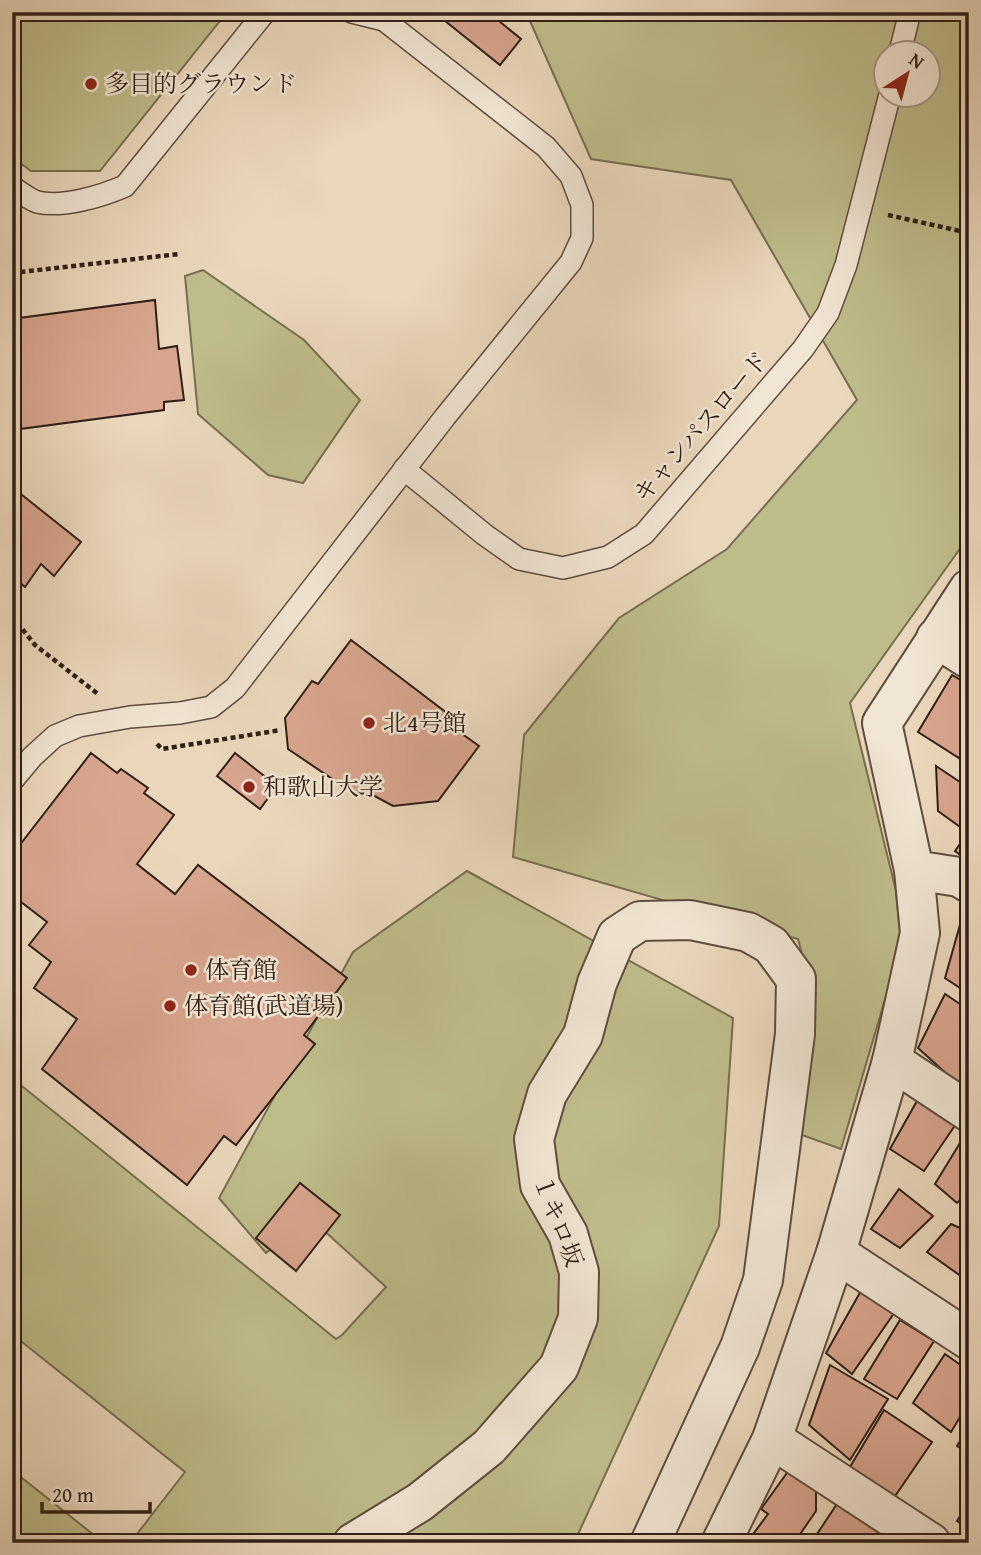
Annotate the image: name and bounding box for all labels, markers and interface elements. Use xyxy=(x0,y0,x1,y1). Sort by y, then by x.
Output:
north arrow xyxy=(872,38,942,108)
text: N xyxy=(904,45,931,75)
place label: 多目的グラウンド xyxy=(105,66,297,101)
marker: 多目的グラウンド xyxy=(83,76,99,92)
street label: キャンパスロード xyxy=(625,343,776,510)
place label: 北4号館 xyxy=(383,705,467,740)
marker: 北4号館 xyxy=(361,715,377,731)
place label: 和歌山大学 xyxy=(263,769,383,804)
marker: 和歌山大学 xyxy=(241,779,257,795)
place label: 体育館 xyxy=(205,952,277,987)
marker: 体育館 xyxy=(183,962,199,978)
place label: 体育館(武道場) xyxy=(184,988,343,1023)
marker: 体育館(武道場) xyxy=(162,998,178,1014)
street label: １キロ坂 xyxy=(525,1170,592,1272)
scale bar xyxy=(42,1471,150,1515)
text: 20 m xyxy=(52,1479,94,1510)

